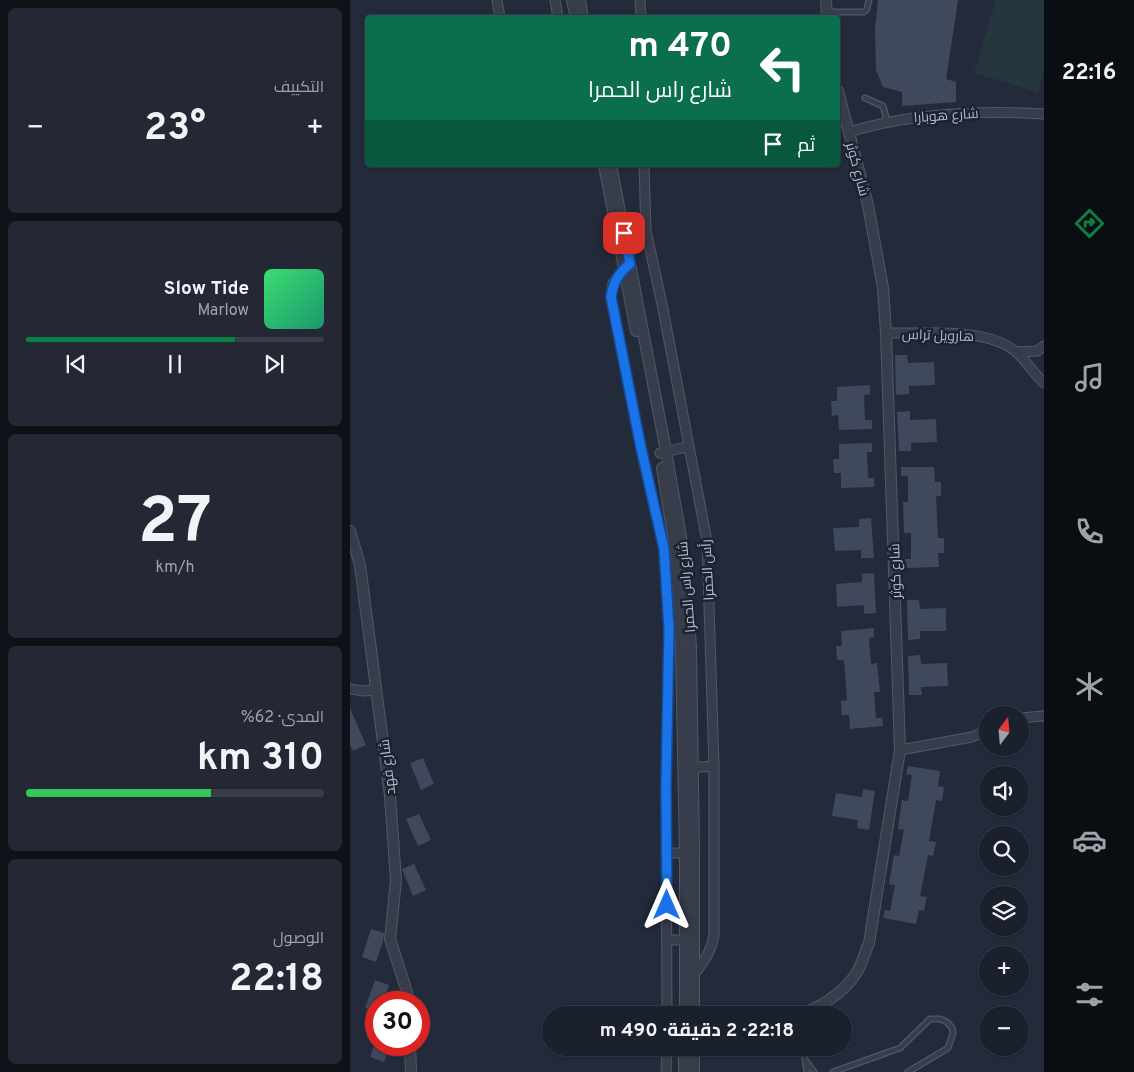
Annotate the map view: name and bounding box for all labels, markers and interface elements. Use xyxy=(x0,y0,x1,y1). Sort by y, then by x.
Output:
text: 470 m xyxy=(628,25,732,69)
icon: left xyxy=(750,35,815,100)
text: 22:16 xyxy=(1062,60,1116,87)
text: التكييف xyxy=(274,78,324,98)
text: شارع راس الحمرا xyxy=(588,78,732,105)
text: 23° xyxy=(144,105,206,154)
street label: شارع هوبارا xyxy=(913,106,979,127)
text: − xyxy=(26,111,44,147)
text: + xyxy=(306,111,324,147)
icon: arrive xyxy=(759,130,787,158)
text: ثم xyxy=(797,134,815,158)
street label: شارع كوثر xyxy=(841,140,872,198)
icon: directions xyxy=(1072,206,1107,241)
pin xyxy=(603,212,645,254)
icon: arrive xyxy=(610,219,638,247)
text: Slow Tide xyxy=(164,277,249,301)
text: Marlow xyxy=(197,301,249,321)
street label: هارويل تراس xyxy=(902,327,974,346)
icon: previous xyxy=(62,350,90,378)
icon: pause xyxy=(161,350,189,378)
icon: next xyxy=(260,350,288,378)
icon: music xyxy=(1072,360,1107,395)
text: 27 xyxy=(138,484,212,566)
icon: phone xyxy=(1072,514,1107,549)
street label: رأس الحمرا xyxy=(696,539,719,601)
street label: شارع راس الحمرا xyxy=(675,541,700,633)
street label: شارع كوثر xyxy=(887,543,906,600)
text: km/h xyxy=(156,558,194,578)
icon: climate xyxy=(1072,669,1107,704)
north arrow xyxy=(979,706,1029,756)
map controls xyxy=(979,706,1029,1056)
text: المدى · 62% xyxy=(241,708,324,728)
text: 310 km xyxy=(197,735,324,784)
street label: شارع فهد xyxy=(377,738,400,795)
button: sound xyxy=(979,766,1029,816)
icon: car xyxy=(1072,823,1107,858)
button: search xyxy=(979,826,1029,876)
position arrow xyxy=(640,878,692,930)
button: layers xyxy=(979,886,1029,936)
text: الوصول xyxy=(273,929,324,949)
button: + xyxy=(979,946,1029,996)
text: 22:18 xyxy=(229,956,324,1005)
icon: filters xyxy=(1072,977,1107,1012)
speed limit sign: 30 xyxy=(365,991,430,1056)
button: − xyxy=(979,1006,1029,1056)
text: 22:18 · 2 دقيقة · 490 m xyxy=(600,1019,794,1043)

